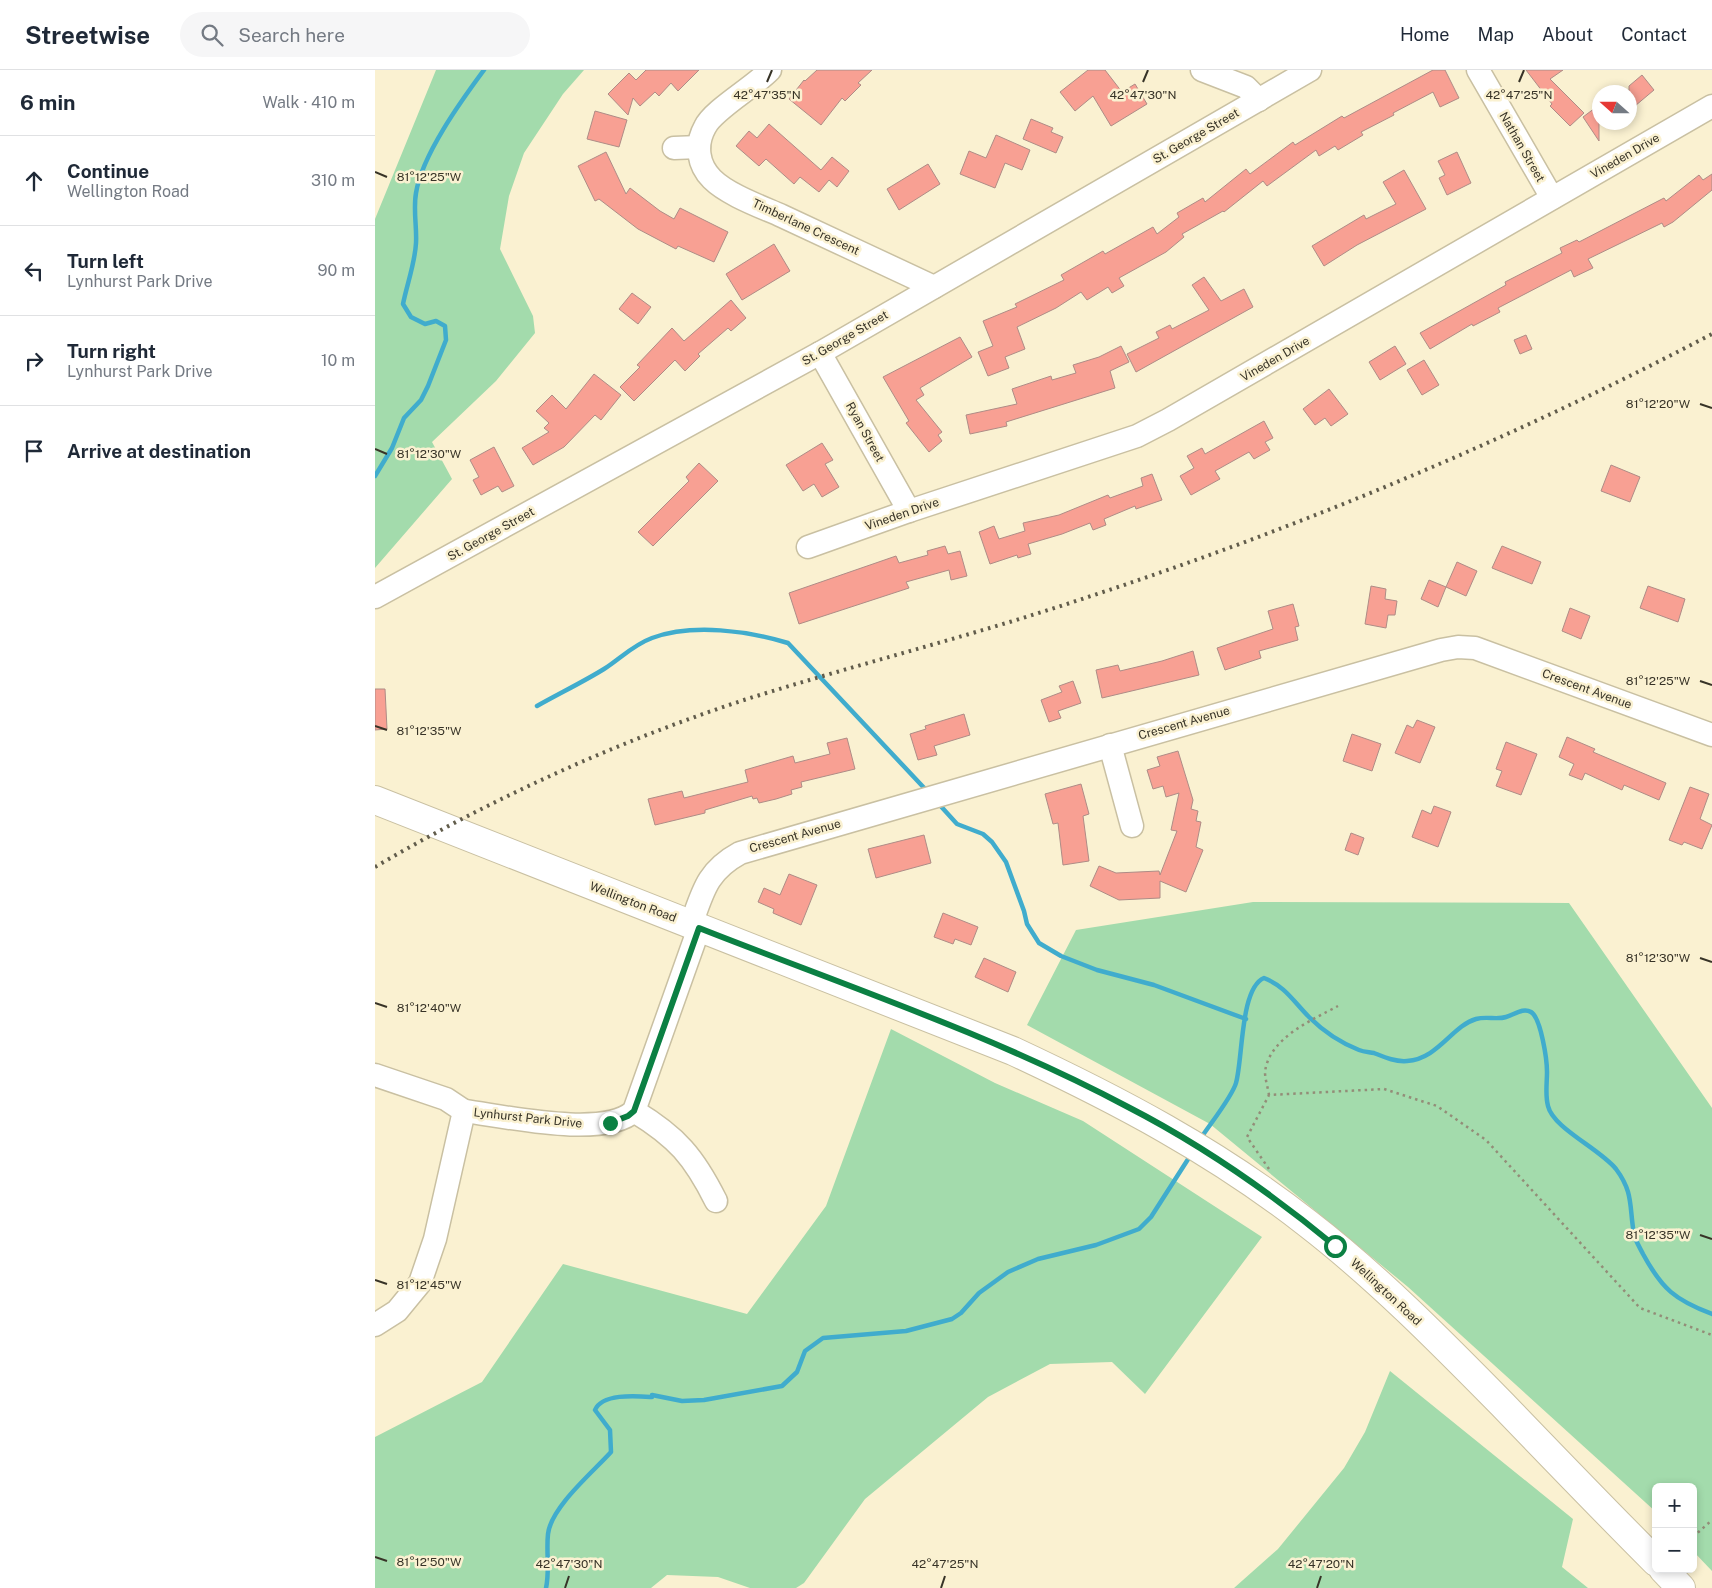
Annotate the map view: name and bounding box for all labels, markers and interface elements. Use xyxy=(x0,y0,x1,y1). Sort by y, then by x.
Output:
search box xyxy=(180,12,530,57)
text: Streetwise xyxy=(25,21,150,49)
icon: search xyxy=(198,21,226,49)
text: Search here xyxy=(238,24,345,46)
text: Home xyxy=(1400,24,1450,45)
text: Map xyxy=(1478,24,1514,45)
text: About xyxy=(1542,24,1593,45)
text: Contact xyxy=(1621,24,1687,45)
north arrow xyxy=(1592,85,1637,130)
text: 42°47'35"N xyxy=(733,88,801,102)
text: 42°47'30"N xyxy=(1110,88,1176,102)
text: 42°47'25"N xyxy=(1486,88,1552,102)
text: 6 min xyxy=(20,90,76,115)
text: Walk · 410 m xyxy=(262,93,355,112)
street label: St. George Street xyxy=(1151,106,1242,166)
street label: Nathan Street xyxy=(1496,110,1548,185)
street label: Vineden Drive xyxy=(1588,131,1662,181)
text: Continue xyxy=(67,160,149,182)
icon: ahead xyxy=(20,167,48,195)
text: 81°12'25"W xyxy=(397,170,462,184)
text: 310 m xyxy=(311,171,355,190)
text: Wellington Road xyxy=(67,182,189,201)
street label: Timberlane Crescent xyxy=(750,196,862,258)
text: Turn left xyxy=(67,250,144,272)
icon: left xyxy=(20,257,48,285)
text: 90 m xyxy=(318,261,355,280)
text: Lynhurst Park Drive xyxy=(67,272,213,291)
street label: St. George Street xyxy=(800,308,891,368)
street label: Vineden Drive xyxy=(1238,334,1312,384)
text: Turn right xyxy=(67,340,156,362)
icon: right xyxy=(20,347,48,375)
text: 10 m xyxy=(321,351,355,370)
text: Lynhurst Park Drive xyxy=(67,362,213,381)
text: 81°12'20"W xyxy=(1626,397,1691,411)
street label: Ryan Street xyxy=(843,400,887,465)
icon: arrive xyxy=(20,437,48,465)
text: Arrive at destination xyxy=(67,440,251,462)
text: 81°12'30"W xyxy=(397,447,462,461)
street label: Vineden Drive xyxy=(863,495,941,533)
street label: St. George Street xyxy=(445,504,537,564)
street label: Crescent Avenue xyxy=(1540,666,1634,712)
text: 81°12'25"W xyxy=(1626,674,1691,688)
street label: Crescent Avenue xyxy=(1137,703,1232,743)
text: 81°12'35"W xyxy=(396,724,462,738)
street label: Crescent Avenue xyxy=(748,816,843,856)
street label: Wellington Road xyxy=(588,879,678,925)
text: 81°12'30"W xyxy=(1626,951,1691,965)
text: 81°12'40"W xyxy=(397,1001,462,1015)
street label: Lynhurst Park Drive xyxy=(473,1105,583,1131)
route end xyxy=(599,1112,622,1135)
text: 81°12'35"W xyxy=(1625,1228,1691,1242)
route start xyxy=(1324,1235,1347,1258)
street label: Wellington Road xyxy=(1348,1256,1424,1328)
text: 81°12'45"W xyxy=(397,1278,462,1292)
map controls xyxy=(1652,1483,1697,1573)
button: + xyxy=(1652,1483,1697,1528)
button: − xyxy=(1652,1528,1697,1573)
text: 81°12'50"W xyxy=(397,1555,462,1569)
text: 42°47'30"N xyxy=(536,1557,602,1571)
text: 42°47'25"N xyxy=(912,1557,978,1571)
text: 42°47'20"N xyxy=(1288,1557,1354,1571)

